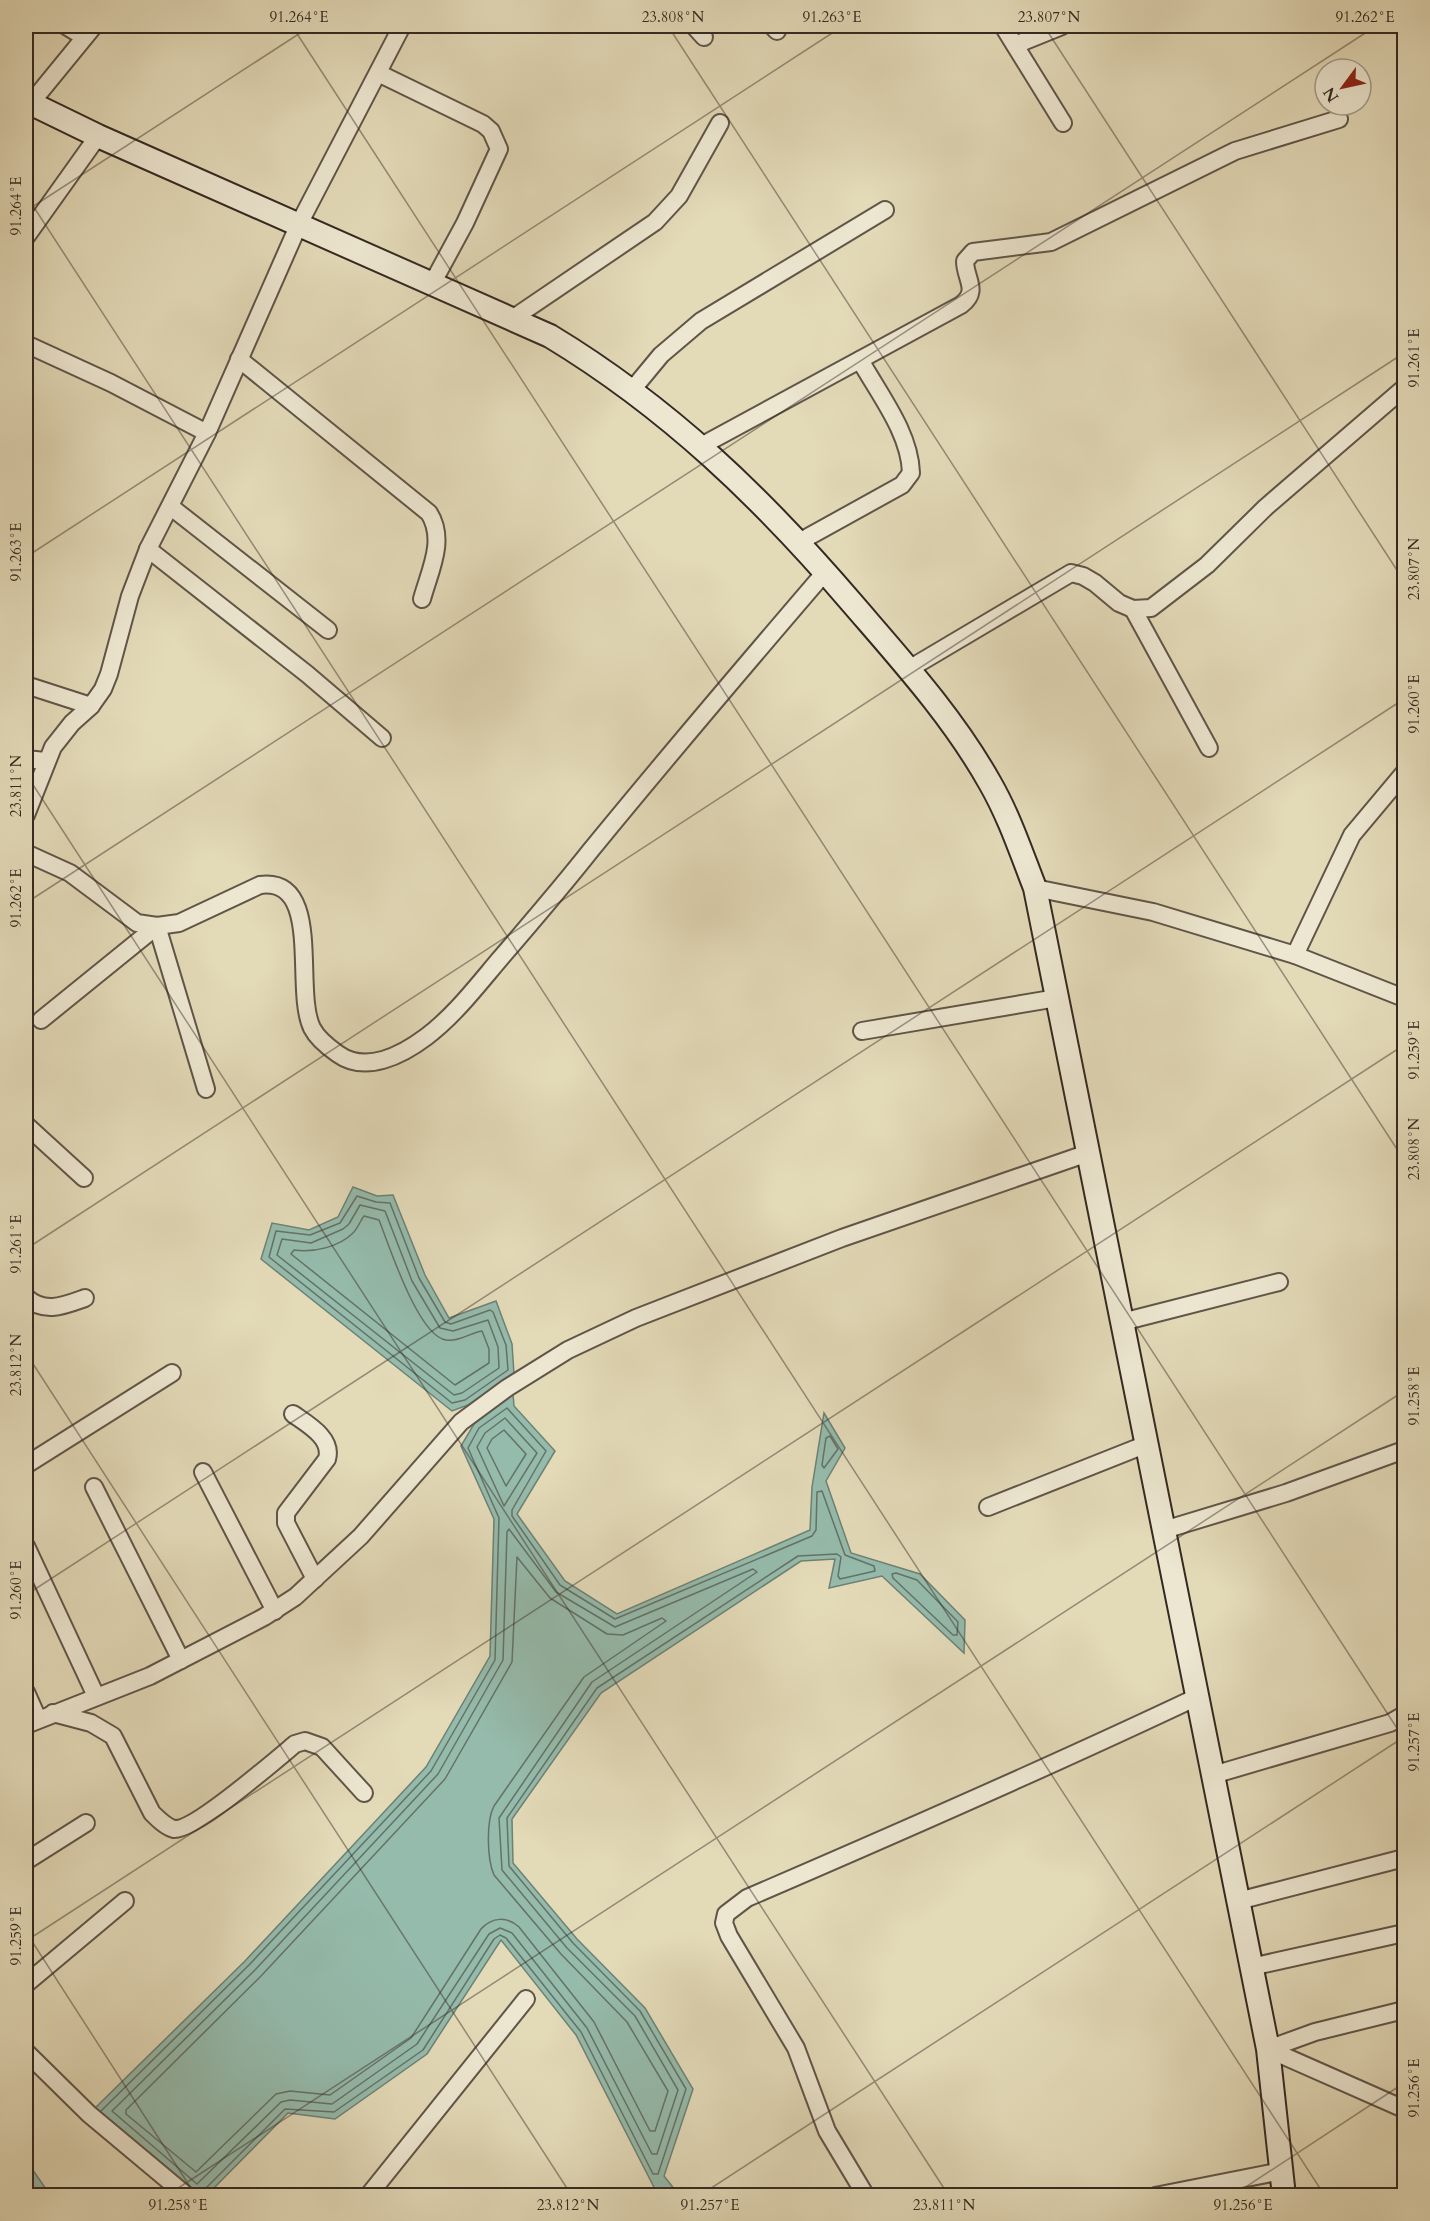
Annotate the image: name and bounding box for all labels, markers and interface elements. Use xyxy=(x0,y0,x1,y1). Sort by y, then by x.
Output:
text: 91.264°E xyxy=(269,7,329,27)
text: 23.808°N xyxy=(642,7,705,27)
text: 91.263°E xyxy=(802,7,862,27)
text: 23.807°N xyxy=(1018,7,1081,27)
text: 91.262°E xyxy=(1335,7,1395,27)
north arrow xyxy=(1313,57,1373,117)
text: N xyxy=(1318,83,1344,106)
text: 91.264°E xyxy=(6,176,26,236)
text: 91.261°E xyxy=(1404,328,1424,388)
text: 91.263°E xyxy=(6,522,26,582)
text: 23.807°N xyxy=(1404,537,1424,600)
text: 91.260°E xyxy=(1404,674,1424,734)
text: 23.811°N xyxy=(6,754,26,817)
text: 91.262°E xyxy=(6,868,26,928)
text: 91.259°E xyxy=(1404,1020,1424,1080)
text: 23.808°N xyxy=(1404,1117,1424,1180)
text: 91.261°E xyxy=(6,1214,26,1274)
text: 23.812°N xyxy=(6,1333,26,1396)
text: 91.258°E xyxy=(1404,1366,1424,1426)
text: 91.260°E xyxy=(6,1560,26,1620)
text: 91.257°E xyxy=(1404,1712,1424,1772)
text: 91.259°E xyxy=(6,1906,26,1966)
text: 91.256°E xyxy=(1404,2058,1424,2118)
text: 91.258°E xyxy=(148,2195,208,2215)
text: 23.812°N xyxy=(537,2195,600,2215)
text: 91.257°E xyxy=(680,2195,740,2215)
text: 23.811°N xyxy=(913,2195,976,2215)
text: 91.256°E xyxy=(1213,2195,1273,2215)

